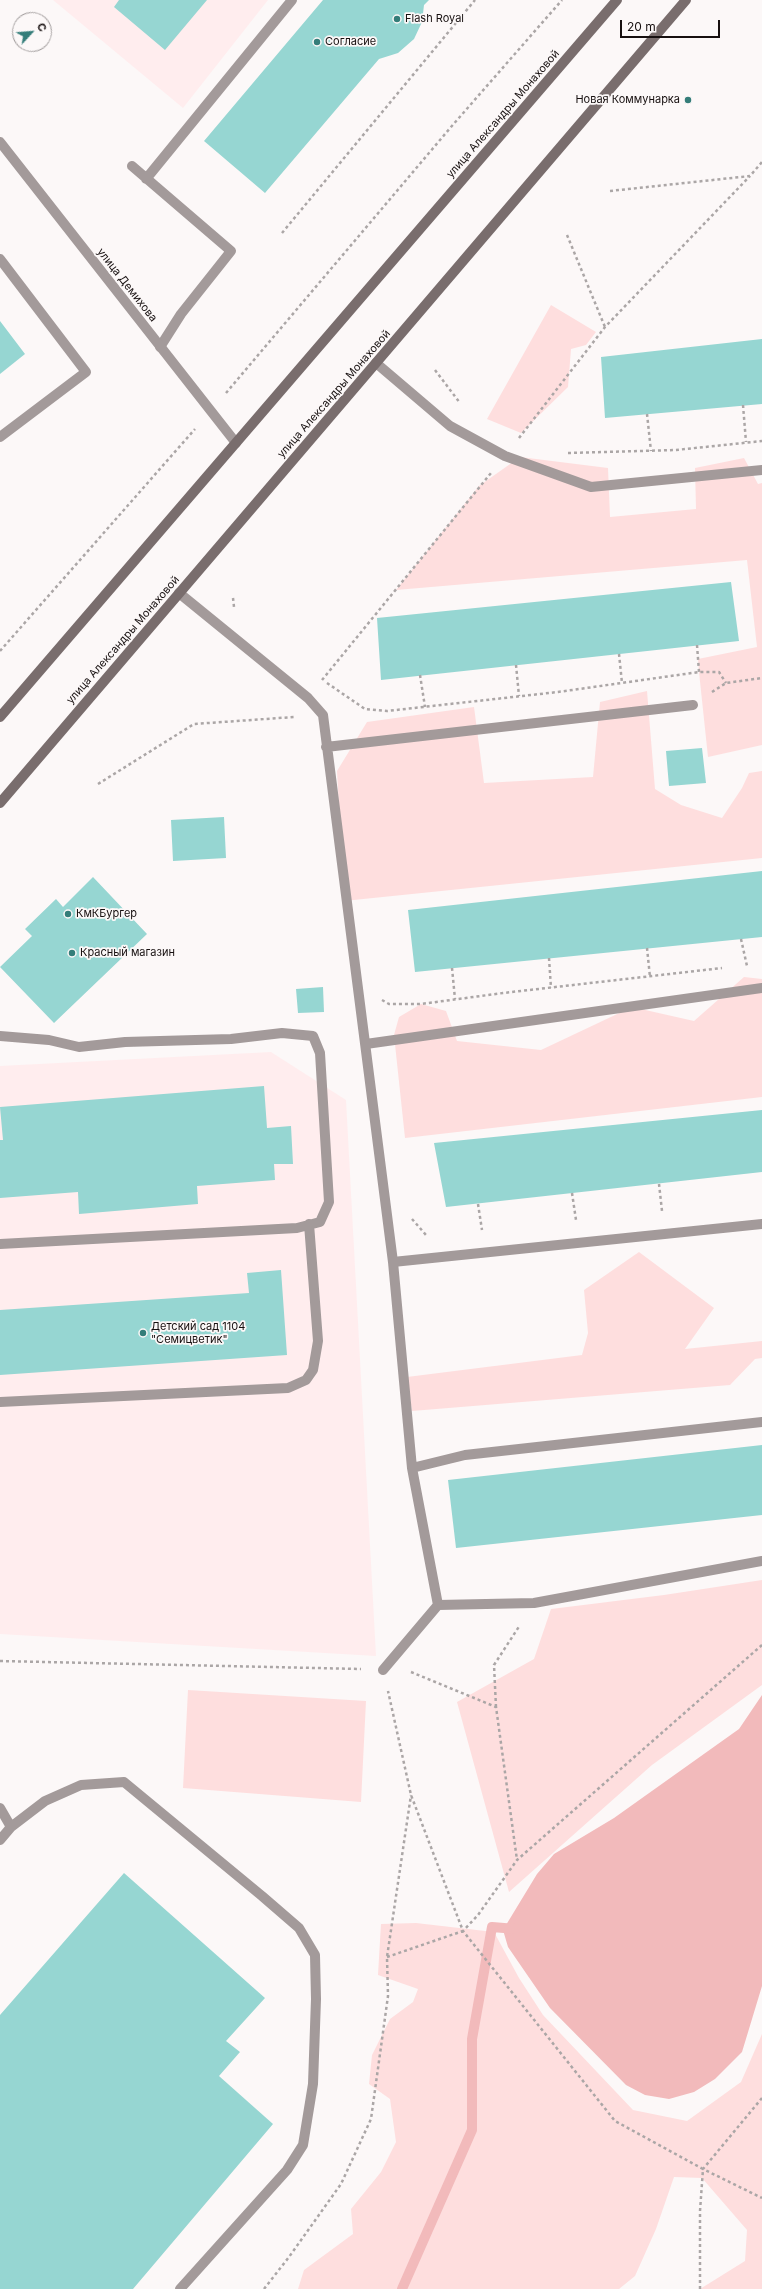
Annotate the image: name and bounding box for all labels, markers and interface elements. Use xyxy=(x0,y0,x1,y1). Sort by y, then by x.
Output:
north arrow xyxy=(12,12,52,52)
place label: Flash Royal xyxy=(405,12,464,26)
scale bar xyxy=(622,12,722,38)
marker: Flash Royal xyxy=(392,14,402,24)
text: 20 m xyxy=(627,19,656,34)
text: С xyxy=(34,20,50,34)
place label: Согласие xyxy=(325,35,376,49)
marker: Согласие xyxy=(312,37,322,47)
street label: улица Александры Монаховой xyxy=(444,47,562,181)
place label: Новая Коммунарка xyxy=(575,93,680,107)
marker: Новая Коммунарка xyxy=(683,95,693,105)
street label: улица Демихова xyxy=(94,246,160,324)
street label: улица Александры Монаховой xyxy=(275,327,393,461)
street label: улица Александры Монаховой xyxy=(64,573,182,707)
place label: КмКБургер xyxy=(76,907,137,921)
marker: КмКБургер xyxy=(63,909,73,919)
place label: Красный магазин xyxy=(80,946,175,960)
marker: Красный магазин xyxy=(67,948,77,958)
place label: Детский сад 1104 "Семицветик" xyxy=(151,1320,245,1346)
marker: Детский сад 1104 "Семицветик" xyxy=(138,1328,148,1338)

